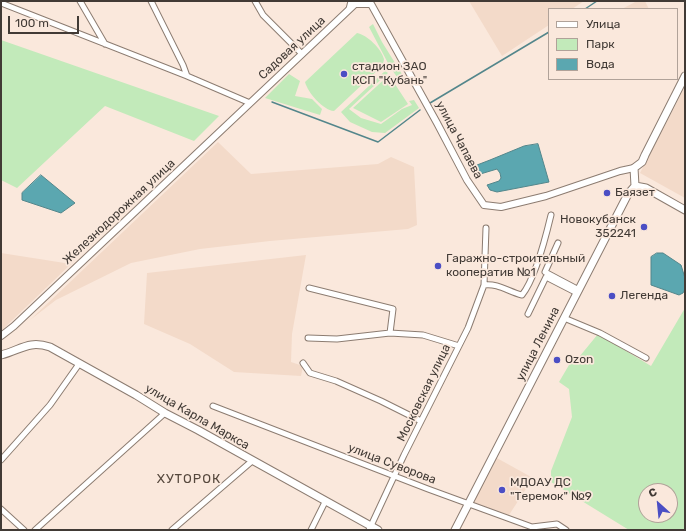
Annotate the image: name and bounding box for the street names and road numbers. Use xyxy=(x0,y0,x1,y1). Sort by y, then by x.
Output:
street label: Садовая улица xyxy=(256,13,328,83)
street label: улица Чапаева xyxy=(433,99,485,181)
street label: Железнодорожная улица xyxy=(60,156,178,268)
street label: улица Ленина xyxy=(513,305,563,383)
street label: Московская улица xyxy=(394,342,454,444)
street label: улица Карла Маркса xyxy=(142,381,252,453)
street label: улица Суворова xyxy=(346,441,438,487)

